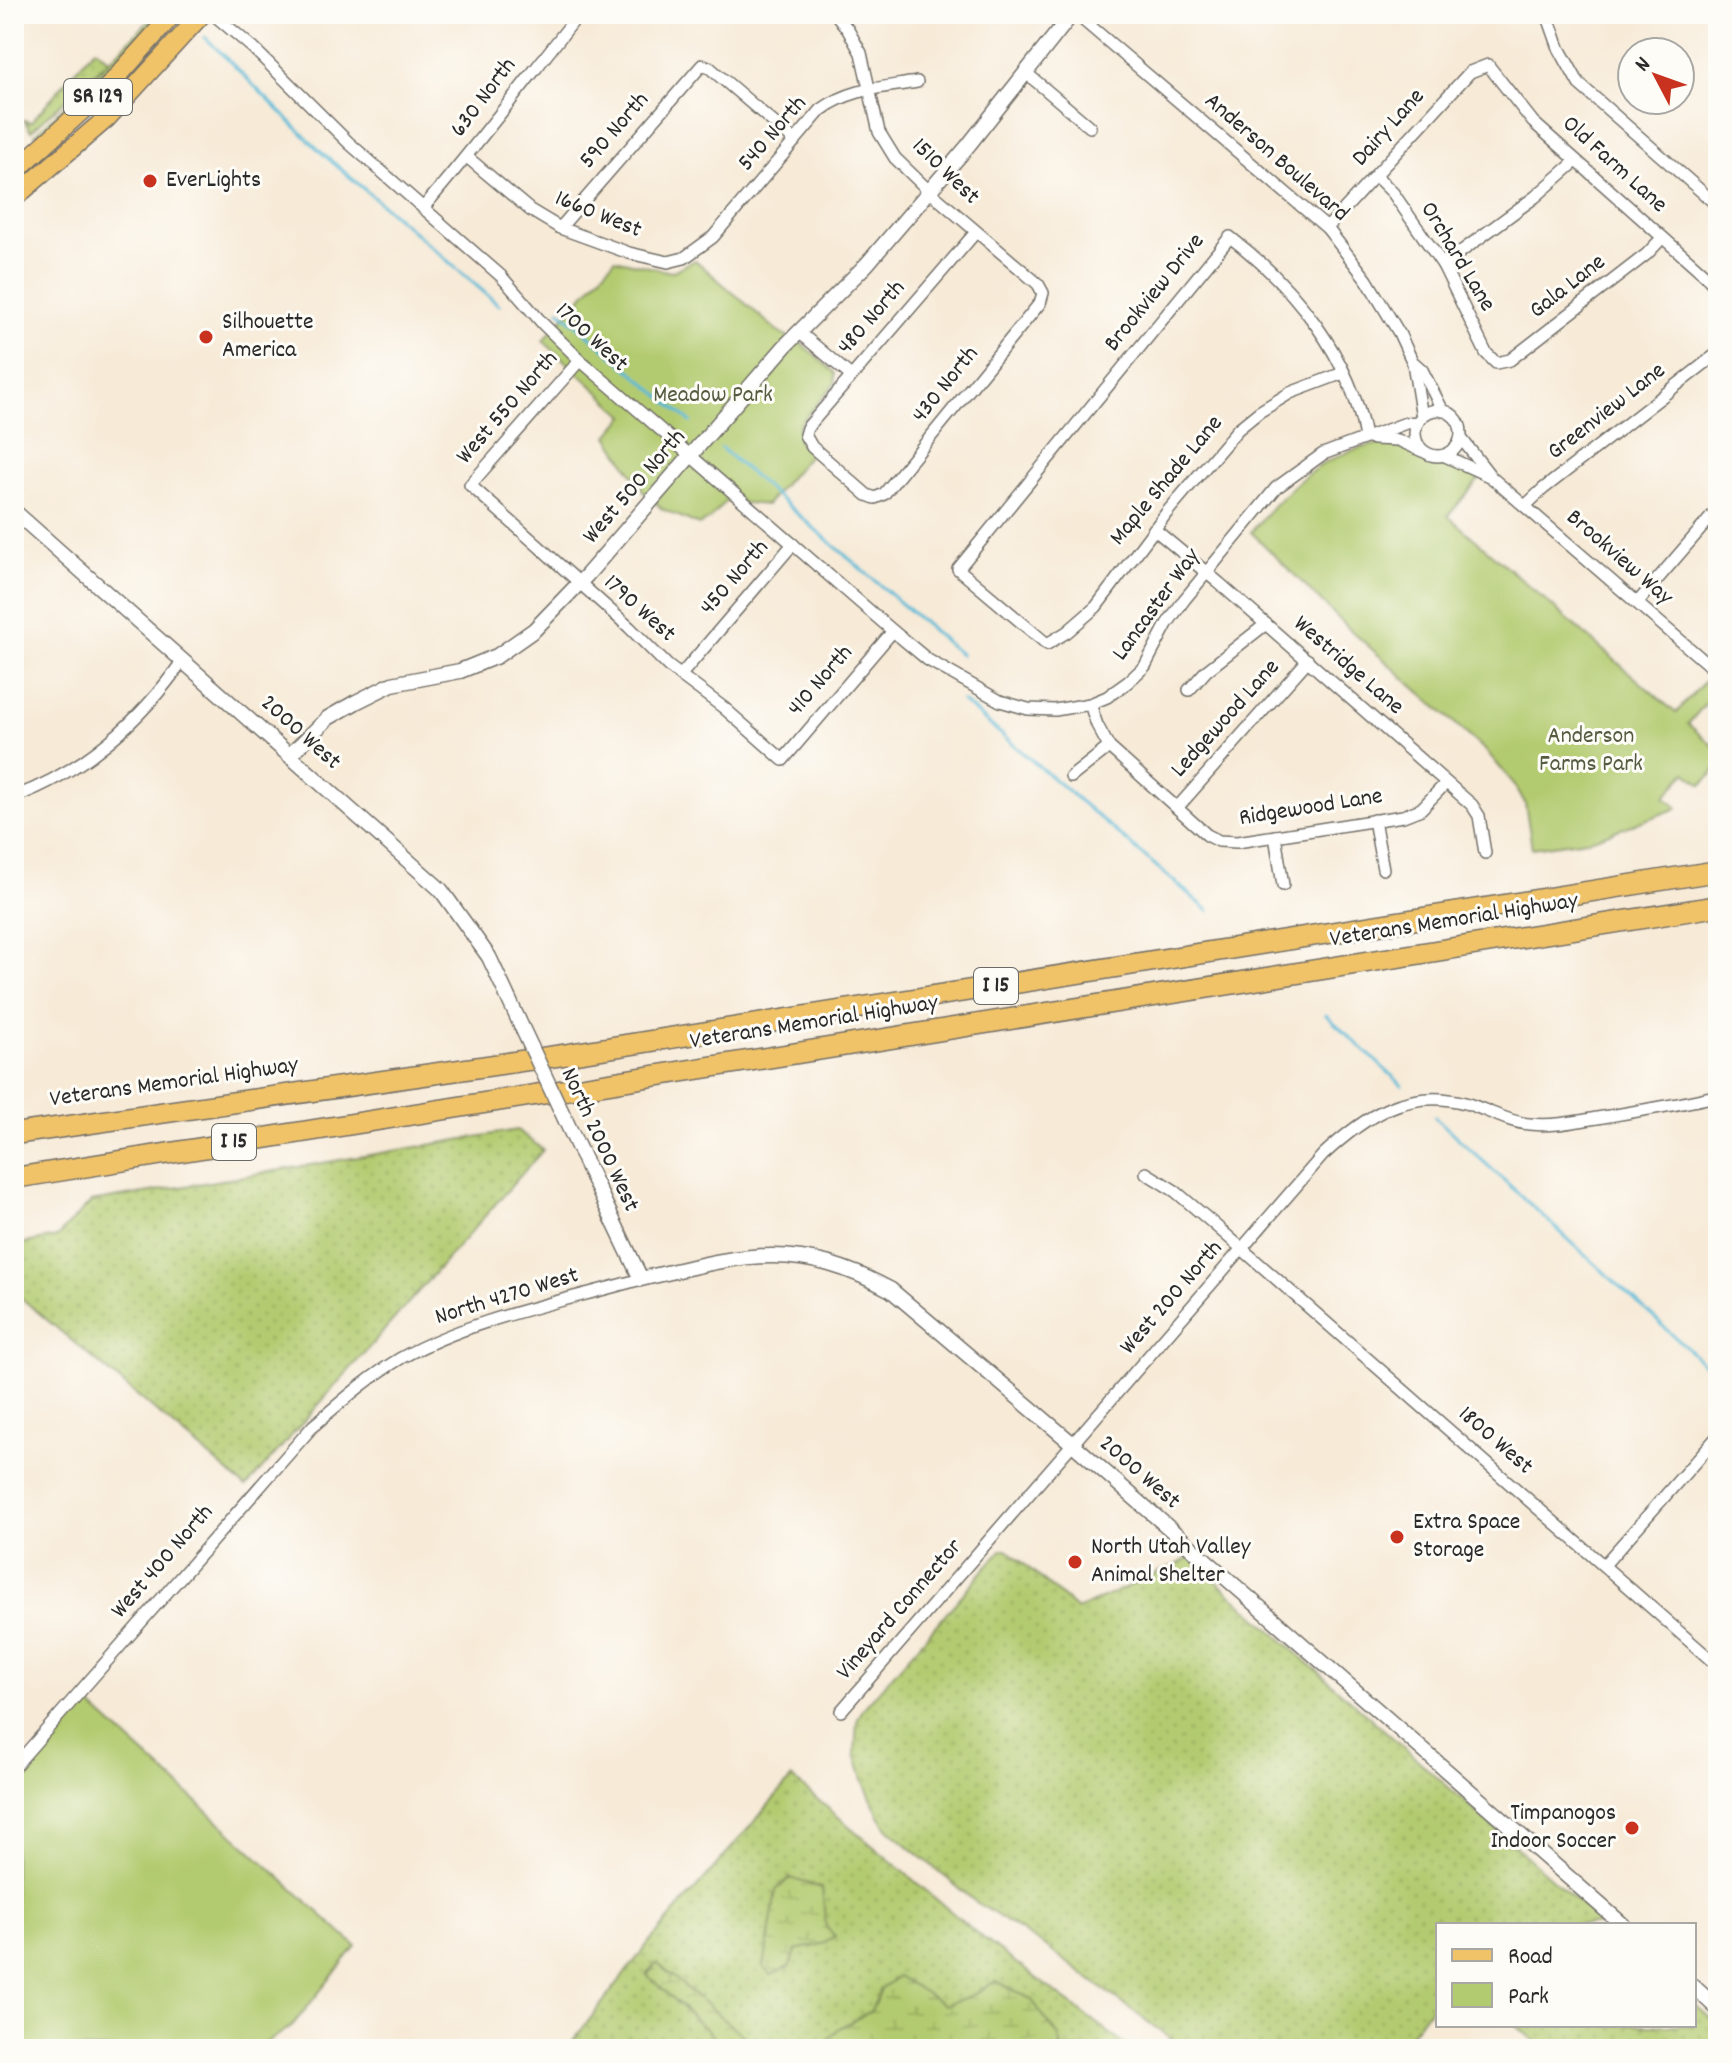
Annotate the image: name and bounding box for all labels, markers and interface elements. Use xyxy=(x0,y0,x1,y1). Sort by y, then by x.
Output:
north arrow xyxy=(1616,36,1696,116)
street label: 630 North xyxy=(443,51,525,145)
text: N xyxy=(1628,51,1659,79)
road number: SR 129 xyxy=(64,79,132,115)
street label: Dairy Lane xyxy=(1345,81,1433,175)
street label: 590 North xyxy=(572,85,658,177)
street label: Anderson Boulevard xyxy=(1196,85,1356,231)
street label: 540 North xyxy=(730,89,816,179)
street label: Old Farm Lane xyxy=(1554,108,1674,222)
street label: 1510 West xyxy=(903,131,987,213)
place label: EverLights xyxy=(166,164,261,198)
marker: EverLights xyxy=(141,172,159,190)
street label: 1660 West xyxy=(550,182,647,248)
street label: Orchard Lane xyxy=(1411,196,1503,318)
street label: Brookview Drive xyxy=(1097,226,1213,360)
street label: Gala Lane xyxy=(1523,246,1613,328)
street label: 480 North xyxy=(830,273,914,363)
street label: 1700 West xyxy=(547,295,635,381)
place label: Silhouette America xyxy=(222,306,314,368)
marker: Silhouette America xyxy=(197,328,215,346)
street label: 430 North xyxy=(904,339,988,431)
street label: West 550 North xyxy=(449,344,567,472)
street label: Greenview Lane xyxy=(1541,355,1673,469)
park label: Meadow Park xyxy=(653,379,773,413)
street label: Maple Shade Lane xyxy=(1102,408,1232,554)
street label: West 500 North xyxy=(575,422,695,552)
street label: Brookview Way xyxy=(1558,502,1681,615)
street label: 450 North xyxy=(692,533,778,623)
street label: Lancaster Way xyxy=(1105,541,1210,668)
street label: 1790 West xyxy=(595,567,683,651)
street label: Westridge Lane xyxy=(1285,608,1411,724)
street label: 410 North xyxy=(780,638,862,724)
street label: Ledgewood Lane xyxy=(1164,652,1288,786)
street label: 2000 West xyxy=(252,687,348,779)
park label: Anderson Farms Park xyxy=(1539,720,1643,782)
street label: Ridgewood Lane xyxy=(1237,780,1385,836)
street label: Veterans Memorial Highway xyxy=(1328,884,1582,957)
road number: I 15 xyxy=(974,968,1018,1004)
street label: Veterans Memorial Highway xyxy=(688,986,942,1059)
street label: Veterans Memorial Highway xyxy=(48,1049,302,1117)
street label: North 2000 West xyxy=(551,1062,647,1218)
road number: I 15 xyxy=(212,1124,256,1160)
street label: West 200 North xyxy=(1113,1233,1231,1363)
street label: North 4270 West xyxy=(431,1259,583,1335)
street label: 1800 West xyxy=(1450,1399,1540,1483)
street label: 2000 West xyxy=(1091,1428,1187,1518)
street label: West 400 North xyxy=(104,1497,222,1627)
place label: Extra Space Storage xyxy=(1413,1506,1520,1568)
marker: Extra Space Storage xyxy=(1388,1528,1406,1546)
place label: North Utah Valley Animal Shelter xyxy=(1091,1531,1252,1593)
street label: Vineyard Connector xyxy=(829,1532,971,1688)
marker: North Utah Valley Animal Shelter xyxy=(1066,1553,1084,1571)
place label: Timpanogos Indoor Soccer xyxy=(1490,1797,1616,1859)
marker: Timpanogos Indoor Soccer xyxy=(1623,1819,1641,1837)
legend xyxy=(1436,1923,1696,2027)
text: Road xyxy=(1508,1941,1553,1975)
text: Park xyxy=(1508,1981,1549,2015)

